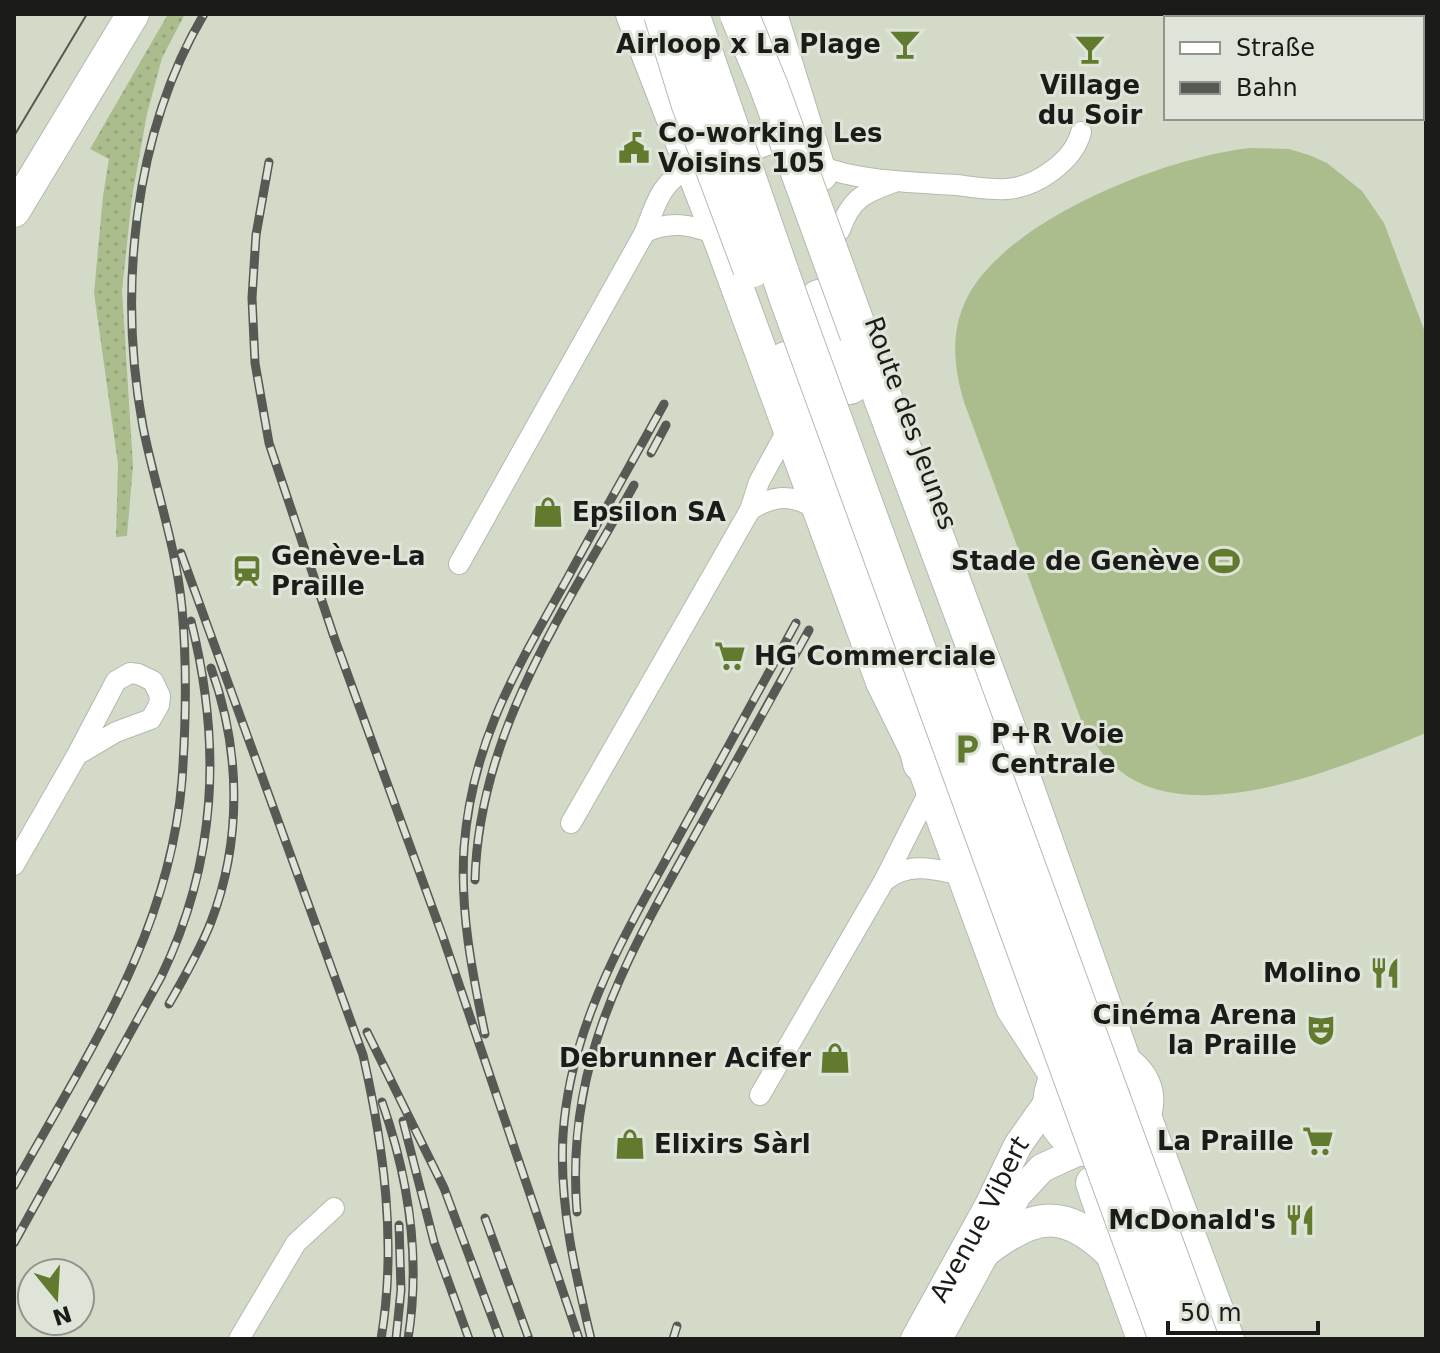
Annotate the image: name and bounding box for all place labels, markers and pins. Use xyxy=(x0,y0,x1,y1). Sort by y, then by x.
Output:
bar icon: Airloop x La Plage xyxy=(888,27,922,61)
place label: Airloop x La Plage xyxy=(616,29,881,59)
bar icon: Village du Soir xyxy=(1073,32,1107,66)
place label: Village du Soir xyxy=(1038,70,1142,130)
place label: Co-working Les Voisins 105 xyxy=(658,118,883,178)
public building icon: Co-working Les Voisins 105 xyxy=(617,131,651,165)
shop icon: Epsilon SA xyxy=(531,495,565,529)
place label: Epsilon SA xyxy=(572,497,726,527)
place label: Genève-La Praille xyxy=(271,541,426,601)
sports icon: Stade de Genève xyxy=(1207,544,1241,578)
place label: Stade de Genève xyxy=(951,546,1200,576)
station icon: Genève-La Praille xyxy=(230,554,264,588)
supermarket icon: HG Commerciale xyxy=(713,639,747,673)
place label: HG Commerciale xyxy=(754,641,996,671)
place label: P+R Voie Centrale xyxy=(991,719,1124,779)
parking icon: P+R Voie Centrale xyxy=(950,732,984,766)
restaurant icon: Molino xyxy=(1368,956,1402,990)
place label: Molino xyxy=(1263,958,1361,988)
place label: Cinéma Arena la Praille xyxy=(1093,1000,1297,1060)
theatre icon: Cinéma Arena la Praille xyxy=(1304,1013,1338,1047)
shop icon: Debrunner Acifer xyxy=(818,1041,852,1075)
place label: Debrunner Acifer xyxy=(559,1043,811,1073)
supermarket icon: La Praille xyxy=(1301,1124,1335,1158)
place label: La Praille xyxy=(1157,1126,1294,1156)
shop icon: Elixirs Sàrl xyxy=(613,1127,647,1161)
place label: Elixirs Sàrl xyxy=(654,1129,811,1159)
restaurant icon: McDonald's xyxy=(1283,1203,1317,1237)
place label: McDonald's xyxy=(1108,1205,1276,1235)

